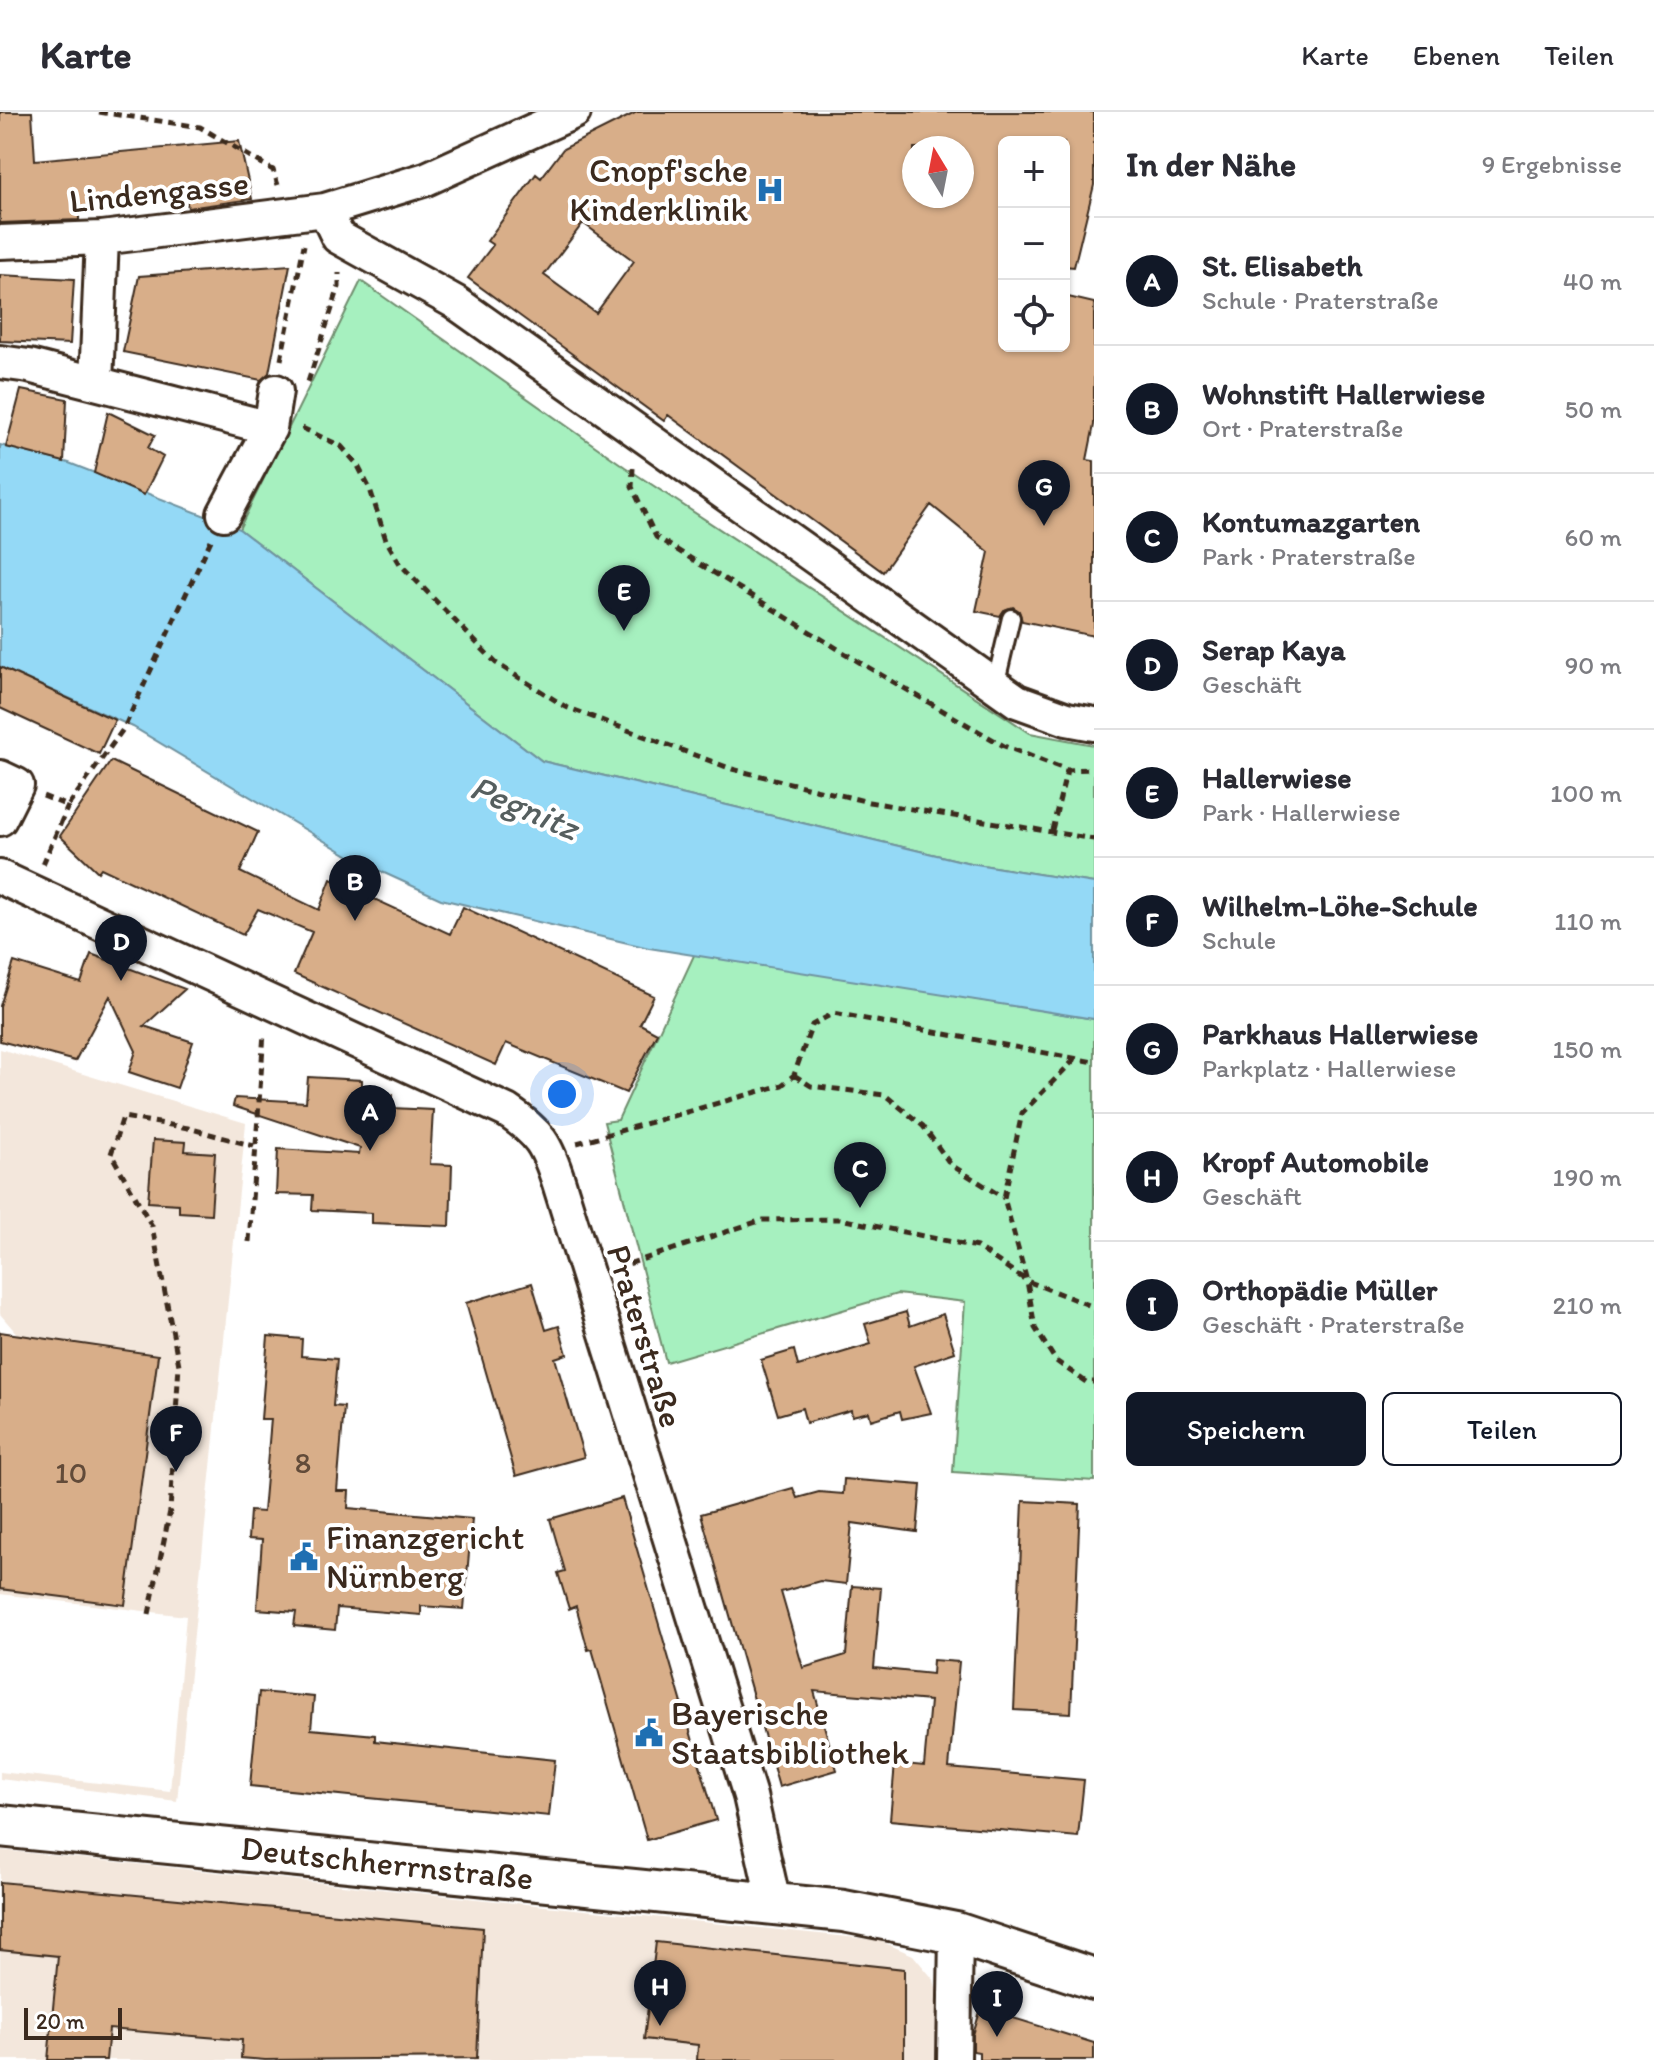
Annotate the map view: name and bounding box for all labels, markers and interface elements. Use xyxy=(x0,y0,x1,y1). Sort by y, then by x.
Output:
text: Karte xyxy=(40,32,131,78)
text: Karte xyxy=(1301,38,1369,72)
text: Ebenen xyxy=(1413,38,1500,72)
text: Teilen xyxy=(1544,38,1614,72)
north arrow xyxy=(902,136,974,208)
map controls xyxy=(998,136,1070,352)
button: + xyxy=(998,136,1070,208)
text: In der Nähe xyxy=(1126,144,1296,185)
text: 9 Ergebnisse xyxy=(1482,148,1622,180)
place label: Cnopf'sche Kinderklinik xyxy=(569,150,748,230)
street label: Lindengasse xyxy=(67,162,251,222)
hospital icon: Cnopf'sche Kinderklinik xyxy=(755,175,785,205)
button: − xyxy=(998,208,1070,280)
text: St. Elisabeth xyxy=(1202,247,1363,284)
text: A xyxy=(1144,265,1160,297)
text: 40 m xyxy=(1563,265,1622,297)
button: locate xyxy=(998,280,1070,352)
text: Schule · Praterstraße xyxy=(1202,284,1439,316)
text: Wohnstift Hallerwiese xyxy=(1202,375,1485,412)
text: B xyxy=(1144,393,1160,425)
text: 50 m xyxy=(1565,393,1622,425)
text: Ort · Praterstraße xyxy=(1202,412,1403,444)
pin: G xyxy=(1018,460,1070,526)
text: Kontumazgarten xyxy=(1202,503,1420,540)
text: C xyxy=(1144,521,1160,553)
text: 60 m xyxy=(1565,521,1622,553)
text: Park · Praterstraße xyxy=(1202,540,1416,572)
pin: E xyxy=(598,565,650,631)
text: Serap Kaya xyxy=(1202,631,1346,668)
text: D xyxy=(1143,649,1161,681)
text: 90 m xyxy=(1565,649,1622,681)
text: Geschäft xyxy=(1202,668,1302,700)
text: Hallerwiese xyxy=(1202,759,1352,796)
water label: Pegnitz xyxy=(464,765,588,850)
text: E xyxy=(1145,777,1159,809)
text: 100 m xyxy=(1550,777,1622,809)
text: Park · Hallerwiese xyxy=(1202,796,1401,828)
pin: B xyxy=(329,855,381,921)
text: Wilhelm-Löhe-Schule xyxy=(1202,887,1478,924)
text: F xyxy=(1145,905,1159,937)
text: 110 m xyxy=(1554,905,1622,937)
pin: D xyxy=(95,915,147,981)
text: Schule xyxy=(1202,924,1276,956)
text: Parkhaus Hallerwiese xyxy=(1202,1015,1478,1052)
text: G xyxy=(1143,1033,1161,1065)
text: 150 m xyxy=(1553,1033,1622,1065)
text: Parkplatz · Hallerwiese xyxy=(1202,1052,1456,1084)
your location xyxy=(542,1074,582,1114)
pin: A xyxy=(344,1085,396,1151)
pin: C xyxy=(834,1142,886,1208)
text: Kropf Automobile xyxy=(1202,1143,1429,1180)
text: H xyxy=(1143,1161,1161,1193)
text: 190 m xyxy=(1553,1161,1622,1193)
text: Geschäft xyxy=(1202,1180,1302,1212)
street label: Praterstraße xyxy=(598,1240,692,1432)
text: Orthopädie Müller xyxy=(1202,1271,1437,1308)
text: I xyxy=(1147,1289,1157,1321)
text: 210 m xyxy=(1553,1289,1622,1321)
text: Geschäft · Praterstraße xyxy=(1202,1308,1465,1340)
button: Speichern xyxy=(1126,1392,1366,1466)
button: Teilen xyxy=(1382,1392,1622,1466)
pin: F xyxy=(150,1406,202,1472)
house number: 8 xyxy=(295,1444,311,1481)
house number: 10 xyxy=(55,1454,87,1491)
place label: Finanzgericht Nürnberg xyxy=(326,1517,525,1597)
public building icon: Finanzgericht Nürnberg xyxy=(289,1542,319,1572)
place label: Bayerische Staatsbibliothek xyxy=(671,1693,909,1773)
public building icon: Bayerische Staatsbibliothek xyxy=(634,1718,664,1748)
street label: Deutschherrnstraße xyxy=(239,1827,535,1899)
pin: H xyxy=(634,1960,686,2026)
pin: I xyxy=(971,1971,1023,2037)
scale bar xyxy=(24,2004,122,2040)
text: 20 m xyxy=(36,2008,85,2035)

